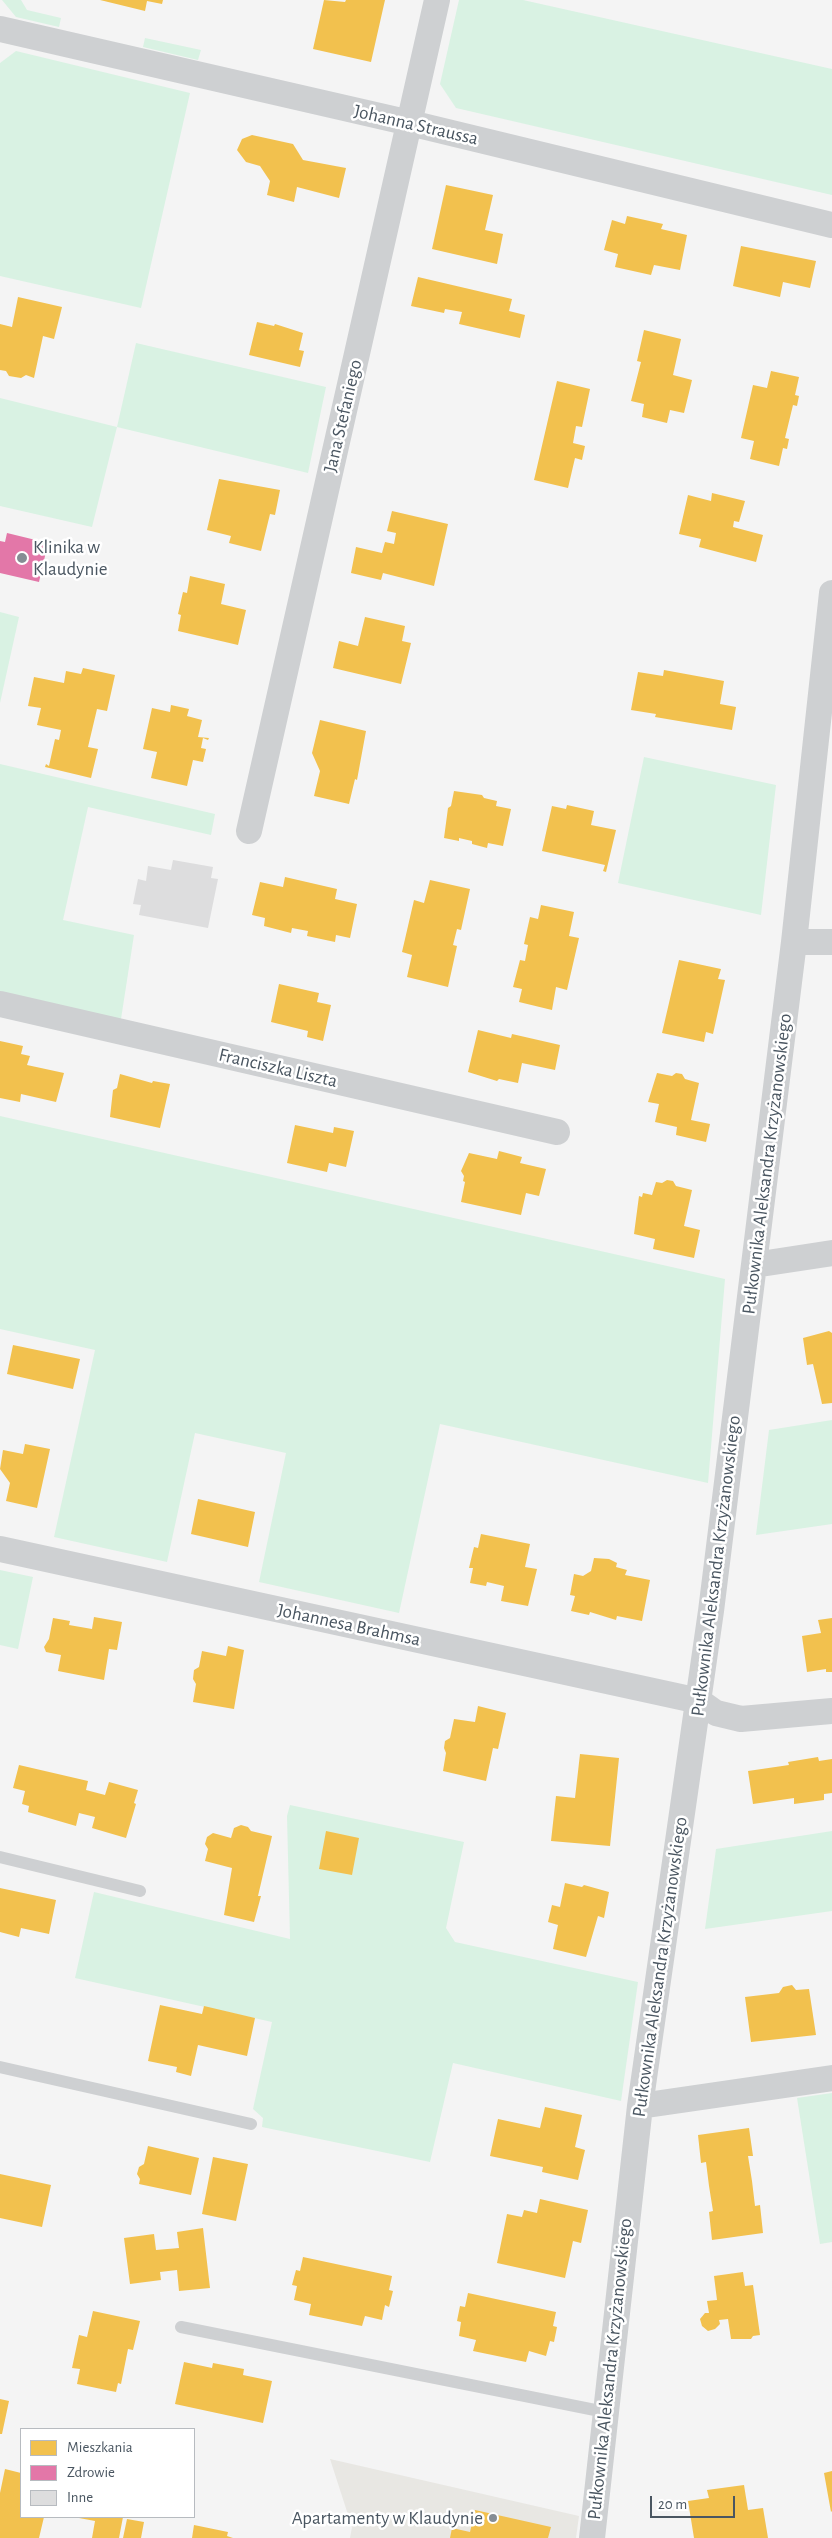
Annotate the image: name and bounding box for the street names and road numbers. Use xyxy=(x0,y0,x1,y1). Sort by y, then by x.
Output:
street label: Johanna Straussa xyxy=(352,100,480,150)
street label: Jana Stefaniego xyxy=(319,357,367,475)
street label: Pułkownika Aleksandra Krzyżanowskiego xyxy=(737,1012,797,1316)
street label: Franciszka Liszta xyxy=(216,1043,340,1093)
street label: Pułkownika Aleksandra Krzyżanowskiego xyxy=(686,1414,746,1718)
street label: Johannesa Brahmsa xyxy=(275,1599,423,1651)
street label: Pułkownika Aleksandra Krzyżanowskiego xyxy=(628,1815,692,2119)
street label: Pułkownika Aleksandra Krzyżanowskiego xyxy=(583,2217,637,2521)

